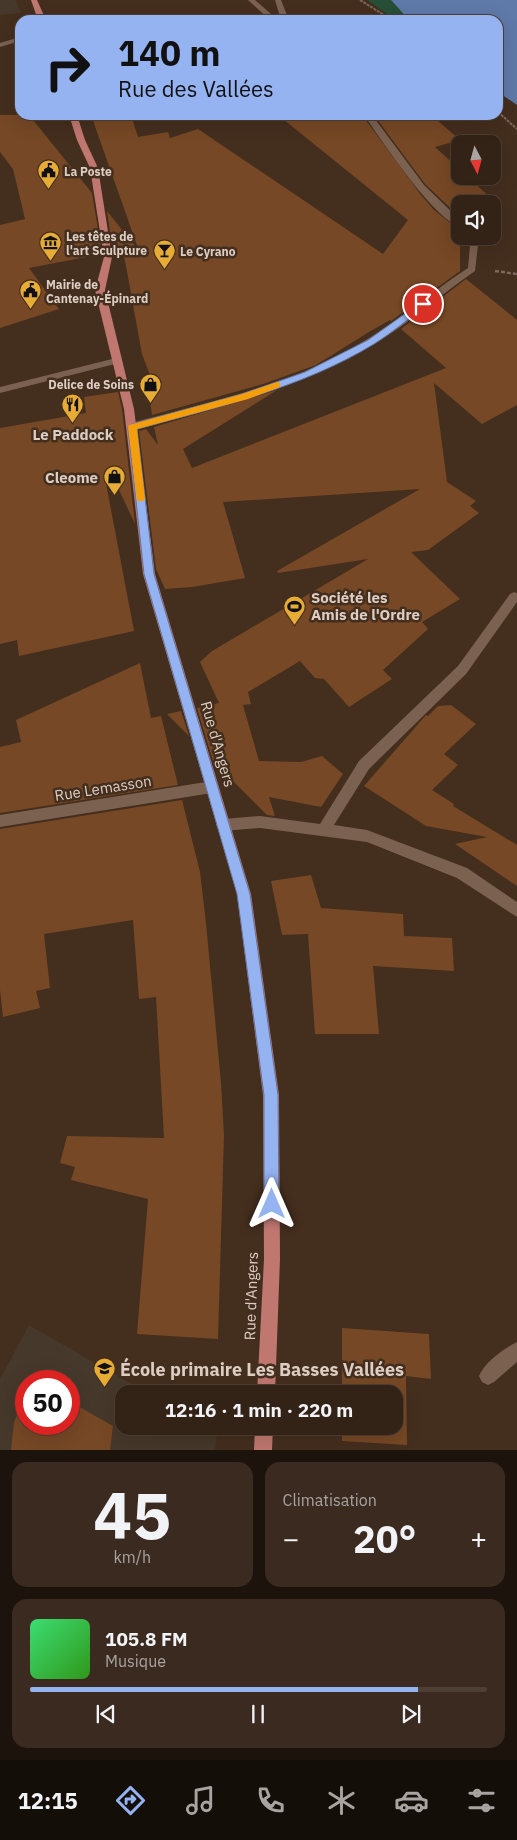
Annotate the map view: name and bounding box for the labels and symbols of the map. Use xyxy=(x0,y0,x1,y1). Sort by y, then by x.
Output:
north arrow xyxy=(451,135,501,185)
public building icon: La Poste xyxy=(36,159,60,190)
place label: La Poste xyxy=(64,164,112,179)
place label: Les têtes de l'art Sculpture xyxy=(66,229,147,258)
museum icon: Les têtes de l'art Sculpture xyxy=(38,231,62,262)
bar icon: Le Cyrano xyxy=(152,239,176,270)
place label: Le Cyrano xyxy=(180,244,236,259)
place label: Mairie de Cantenay-Épinard xyxy=(46,277,148,306)
public building icon: Mairie de Cantenay-Épinard xyxy=(18,279,42,310)
pin xyxy=(402,283,444,325)
shop icon: Delice de Soins xyxy=(138,372,162,403)
place label: Delice de Soins xyxy=(48,377,134,392)
restaurant icon: Le Paddock xyxy=(61,393,85,424)
place label: Le Paddock xyxy=(32,425,114,444)
shop icon: Cleome xyxy=(102,465,126,496)
place label: Cleome xyxy=(45,468,98,487)
place label: Société les Amis de l'Ordre xyxy=(311,588,420,624)
sports icon: Société les Amis de l'Ordre xyxy=(283,594,307,625)
street label: Rue d'Angers xyxy=(197,699,239,789)
street label: Rue Lemasson xyxy=(53,771,153,805)
position arrow xyxy=(245,1177,297,1229)
street label: Rue d'Angers xyxy=(240,1251,262,1341)
school or university icon: École primaire Les Basses Vallées xyxy=(92,1357,116,1388)
place label: École primaire Les Basses Vallées xyxy=(120,1357,404,1381)
speed limit sign: 50 xyxy=(15,1370,80,1435)

